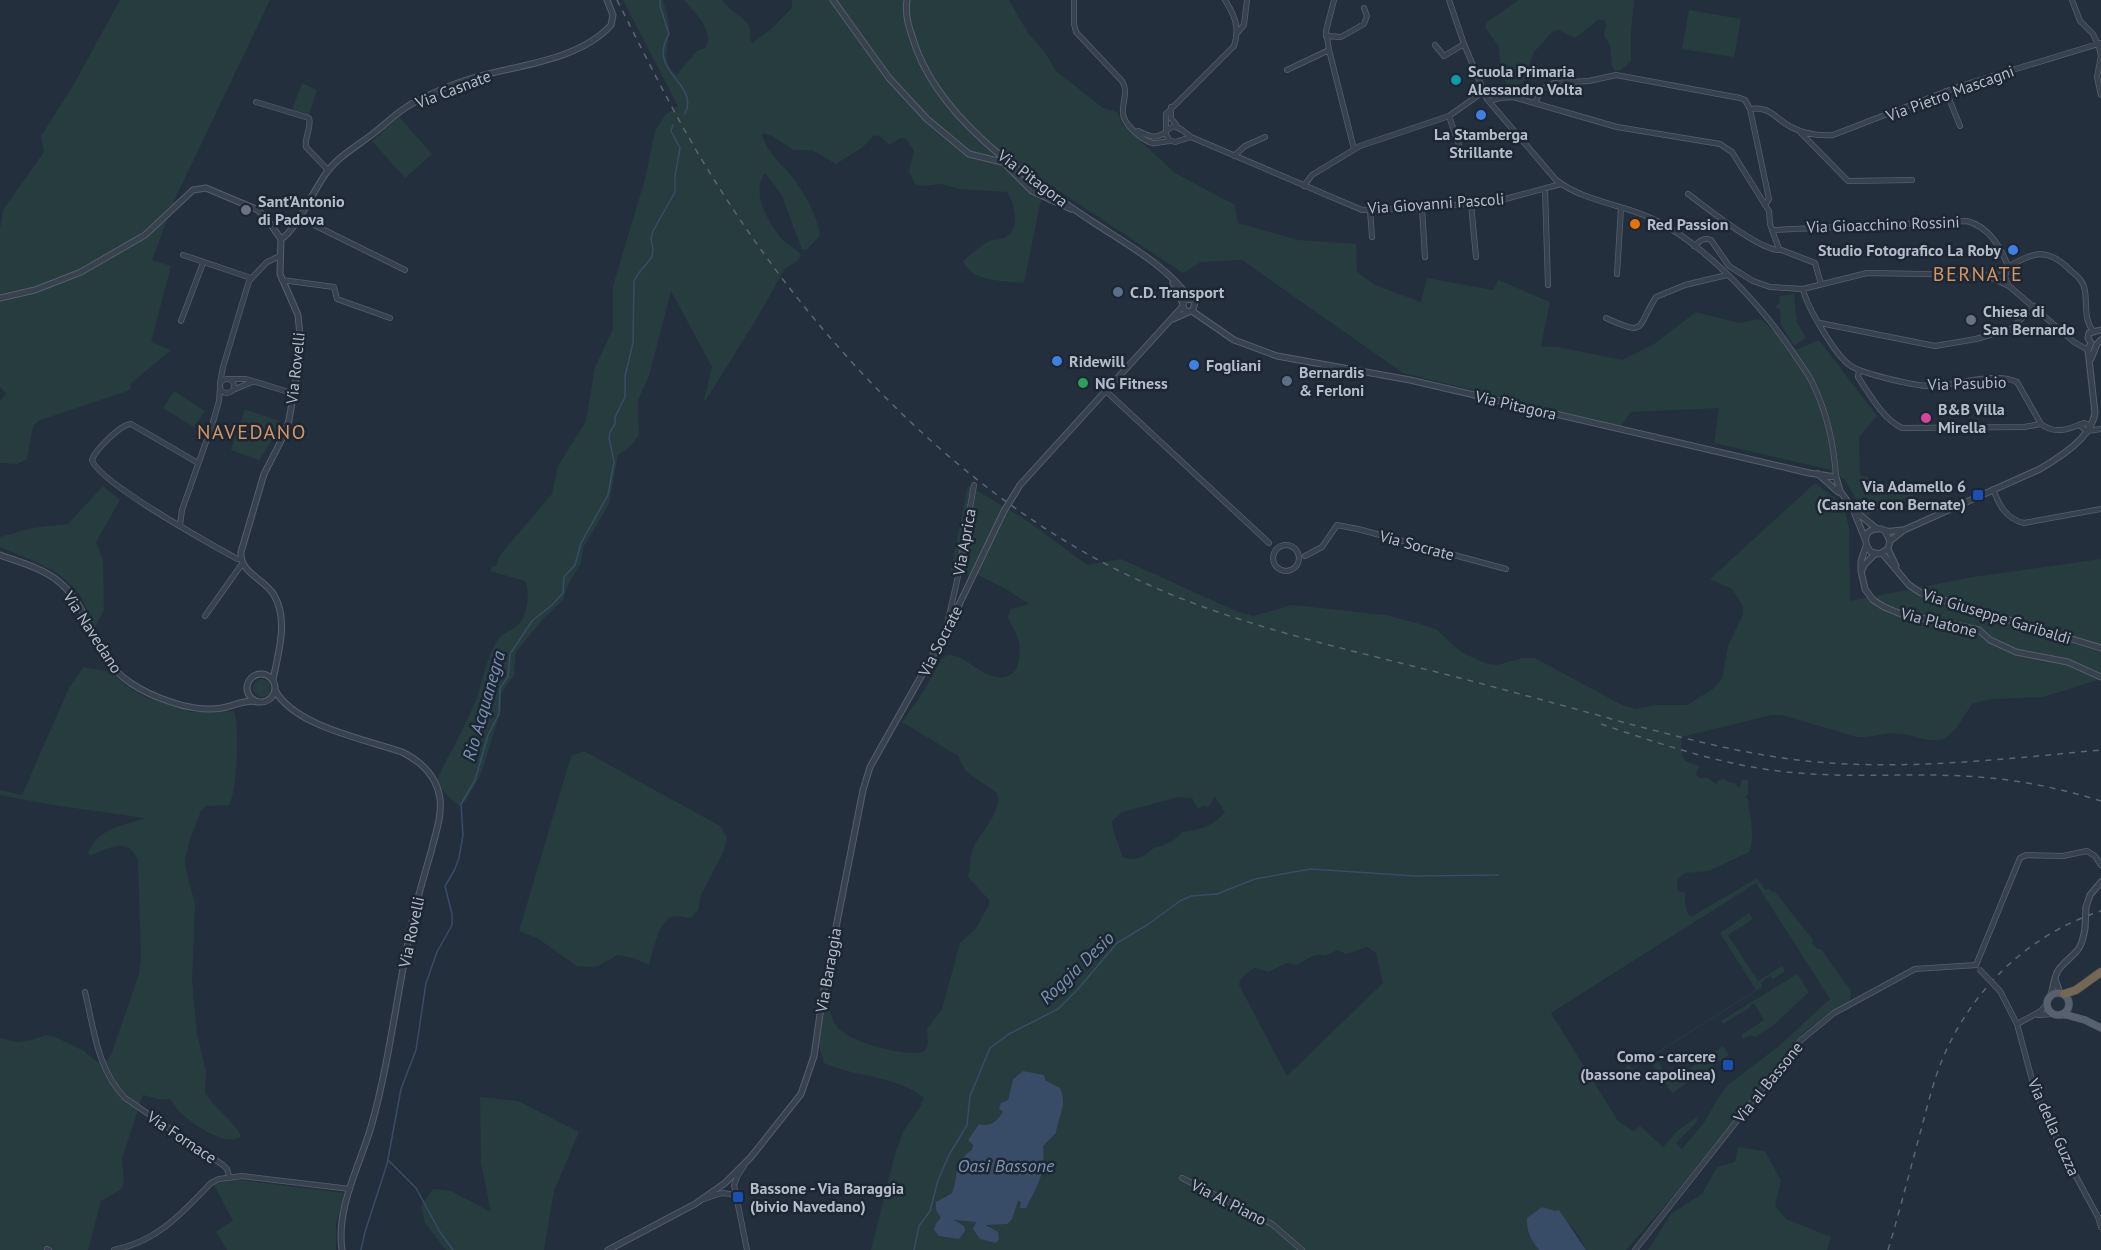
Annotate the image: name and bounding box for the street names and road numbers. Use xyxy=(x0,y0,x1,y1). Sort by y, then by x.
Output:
street label: Via Pietro Mascagni xyxy=(1882,61,2017,126)
street label: Via Casnate xyxy=(412,65,494,113)
street label: Via Pitagora xyxy=(993,145,1072,211)
street label: Via Giovanni Pascoli xyxy=(1366,188,1505,218)
street label: Via Gioacchino Rossini xyxy=(1805,211,1960,237)
street label: Via Rovelli xyxy=(281,331,309,406)
street label: Via Pasubio xyxy=(1926,372,2007,394)
street label: Via Pitagora xyxy=(1472,386,1559,424)
street label: Via Aprica xyxy=(948,507,980,578)
street label: Via Socrate xyxy=(1376,525,1457,565)
street label: Via Giuseppe Garibaldi xyxy=(1919,584,2074,648)
street label: Via Navedano xyxy=(59,586,127,677)
street label: Via Socrate xyxy=(913,602,966,681)
street label: Via Platone xyxy=(1898,603,1979,641)
street label: Via Rovelli xyxy=(394,895,428,970)
street label: Via Baraggia xyxy=(811,926,845,1015)
street label: Via al Bassone xyxy=(1729,1037,1807,1127)
street label: Via della Guzza xyxy=(2023,1074,2084,1179)
street label: Via Fornace xyxy=(143,1106,221,1168)
street label: Via Al Piano xyxy=(1187,1174,1270,1229)

